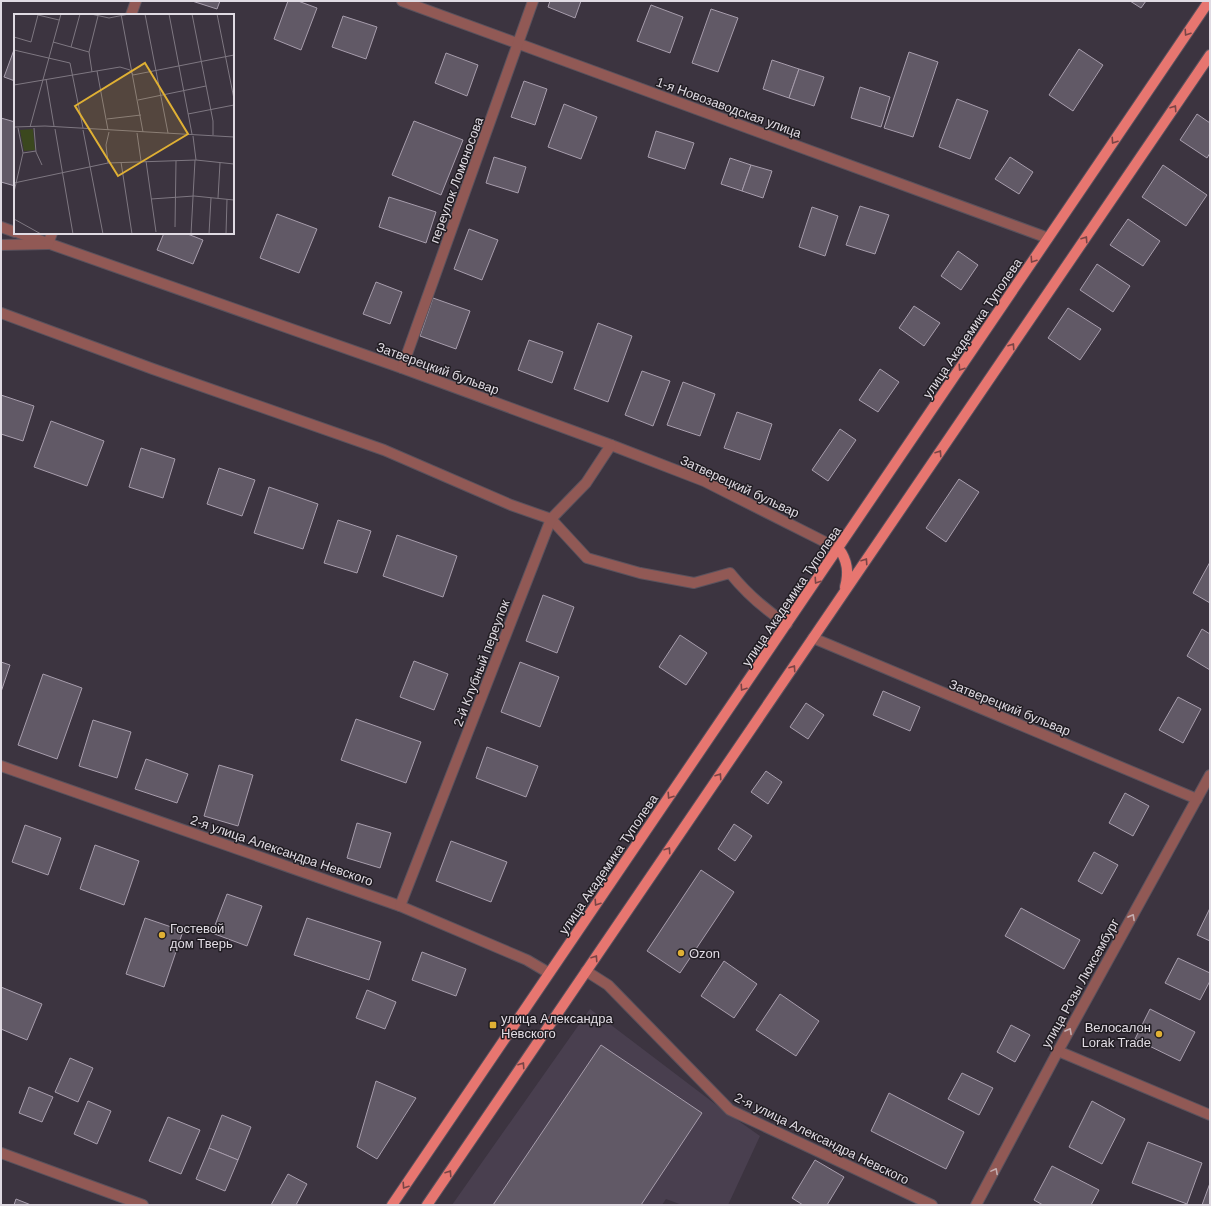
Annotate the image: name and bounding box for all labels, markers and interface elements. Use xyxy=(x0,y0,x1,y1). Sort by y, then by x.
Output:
inset map xyxy=(14,14,234,234)
one-way arrow xyxy=(1184,29,1192,36)
street label: 1-я Новозаводская улица xyxy=(654,74,804,141)
one-way arrow xyxy=(1169,105,1176,112)
street label: переулок Ломоносова xyxy=(427,114,487,245)
one-way arrow xyxy=(1112,136,1119,143)
one-way arrow xyxy=(1080,236,1087,243)
street label: улица Академика Туполева xyxy=(920,255,1025,401)
one-way arrow xyxy=(1031,255,1038,262)
street label: Затверецкий бульвар xyxy=(374,339,501,398)
one-way arrow xyxy=(1007,343,1015,350)
one-way arrow xyxy=(958,363,965,370)
one-way arrow xyxy=(934,451,941,458)
street label: Затверецкий бульвар xyxy=(678,452,802,521)
street label: улица Академика Туполева xyxy=(739,523,844,669)
one-way arrow xyxy=(861,558,868,565)
one-way arrow xyxy=(814,577,822,584)
street label: 2-й Клубный переулок xyxy=(450,597,513,729)
one-way arrow xyxy=(788,665,796,672)
street label: Затверецкий бульвар xyxy=(947,676,1073,739)
one-way arrow xyxy=(741,684,748,691)
one-way arrow xyxy=(714,773,721,780)
street label: улица Академика Туполева xyxy=(556,791,661,937)
one-way arrow xyxy=(668,791,675,798)
street label: 2-я улица Александра Невского xyxy=(189,812,375,889)
one-way arrow xyxy=(663,847,671,854)
one-way arrow xyxy=(594,899,602,906)
one-way arrow xyxy=(1127,914,1134,921)
street label: улица Розы Люксембург xyxy=(1039,916,1122,1051)
place label: Гостевой дом Тверь xyxy=(170,921,233,951)
marker: Гостевой дом Тверь xyxy=(157,930,167,940)
place label: Ozon xyxy=(689,946,720,961)
marker: Ozon xyxy=(676,948,686,958)
one-way arrow xyxy=(590,955,597,962)
place label: улица Александра Невского xyxy=(501,1011,613,1041)
marker: улица Александра Невского xyxy=(488,1020,498,1030)
place label: Велосалон Lorak Trade xyxy=(1082,1020,1151,1050)
one-way arrow xyxy=(1064,1028,1071,1035)
marker: Велосалон Lorak Trade xyxy=(1154,1029,1164,1039)
one-way arrow xyxy=(517,1062,525,1069)
street label: 2-я улица Александра Невского xyxy=(732,1090,911,1187)
one-way arrow xyxy=(990,1167,997,1175)
one-way arrow xyxy=(444,1170,451,1177)
one-way arrow xyxy=(402,1182,410,1189)

